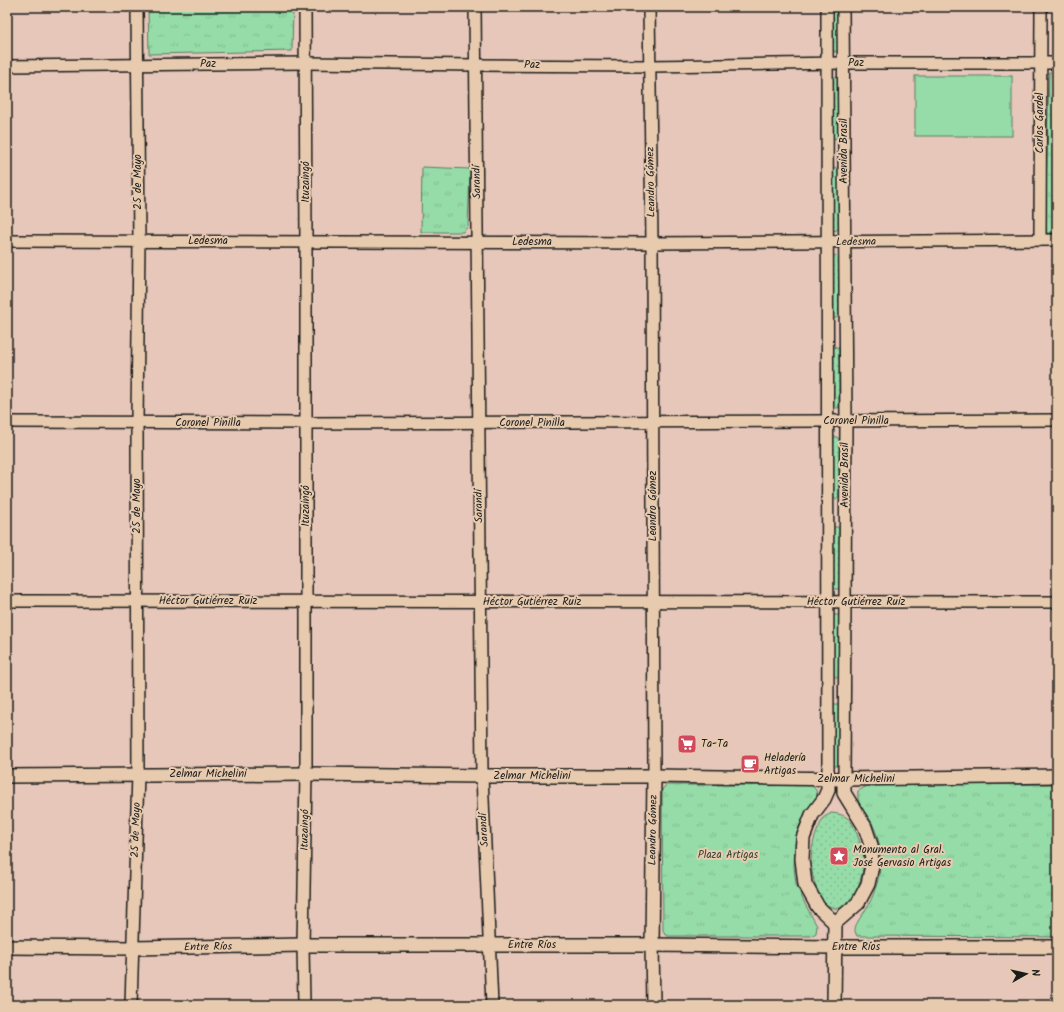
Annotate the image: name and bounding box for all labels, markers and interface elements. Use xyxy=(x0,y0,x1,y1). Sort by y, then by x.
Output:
street label: Paz xyxy=(848,54,864,72)
street label: Paz xyxy=(200,55,216,73)
street label: Paz xyxy=(524,56,540,74)
street label: Carlos Gardel xyxy=(1031,92,1049,153)
street label: Avenida Brasil xyxy=(835,118,853,184)
street label: Leandro Gómez xyxy=(641,146,661,218)
street label: 25 de Mayo xyxy=(129,154,147,210)
street label: Ituzaingó xyxy=(297,160,315,203)
street label: Sarandí xyxy=(468,163,486,199)
street label: Ledesma xyxy=(188,232,228,250)
street label: Ledesma xyxy=(512,233,552,251)
street label: Ledesma xyxy=(836,233,876,251)
street label: Coronel Pinilla xyxy=(823,412,889,430)
street label: Coronel Pinilla xyxy=(175,414,241,432)
street label: Coronel Pinilla xyxy=(499,414,565,432)
street label: Avenida Brasil xyxy=(836,442,854,508)
street label: Leandro Gómez xyxy=(644,470,662,541)
street label: 25 de Mayo xyxy=(128,478,146,534)
street label: Ituzaingó xyxy=(297,484,315,527)
street label: Sarandí xyxy=(470,487,488,523)
street label: Héctor Gutiérrez Ruiz xyxy=(159,592,258,610)
street label: Héctor Gutiérrez Ruiz xyxy=(483,593,582,611)
street label: Héctor Gutiérrez Ruiz xyxy=(807,593,906,611)
supermarket icon: Ta-Ta xyxy=(676,733,698,755)
place label: Ta-Ta xyxy=(701,735,728,753)
place label: Heladería Artigas xyxy=(764,749,806,780)
cafe icon: Heladería Artigas xyxy=(739,753,761,775)
street label: Zelmar Michelini xyxy=(169,765,247,783)
street label: Zelmar Michelini xyxy=(493,767,571,785)
street label: Zelmar Michelini xyxy=(817,770,895,788)
street label: Leandro Gómez xyxy=(643,794,663,866)
street label: 25 de Mayo xyxy=(126,802,146,858)
street label: Ituzaingó xyxy=(296,808,314,851)
street label: Sarandí xyxy=(474,810,494,847)
place label: Monumento al Gral. José Gervasio Artigas xyxy=(853,841,951,872)
place icon: Monumento al Gral. José Gervasio Artigas xyxy=(828,845,850,867)
park label: Plaza Artigas xyxy=(698,846,759,864)
street label: Entre Ríos xyxy=(508,936,556,954)
street label: Entre Ríos xyxy=(184,938,233,956)
street label: Entre Ríos xyxy=(832,938,880,956)
north arrow xyxy=(1006,954,1046,994)
text: N xyxy=(1026,968,1044,977)

